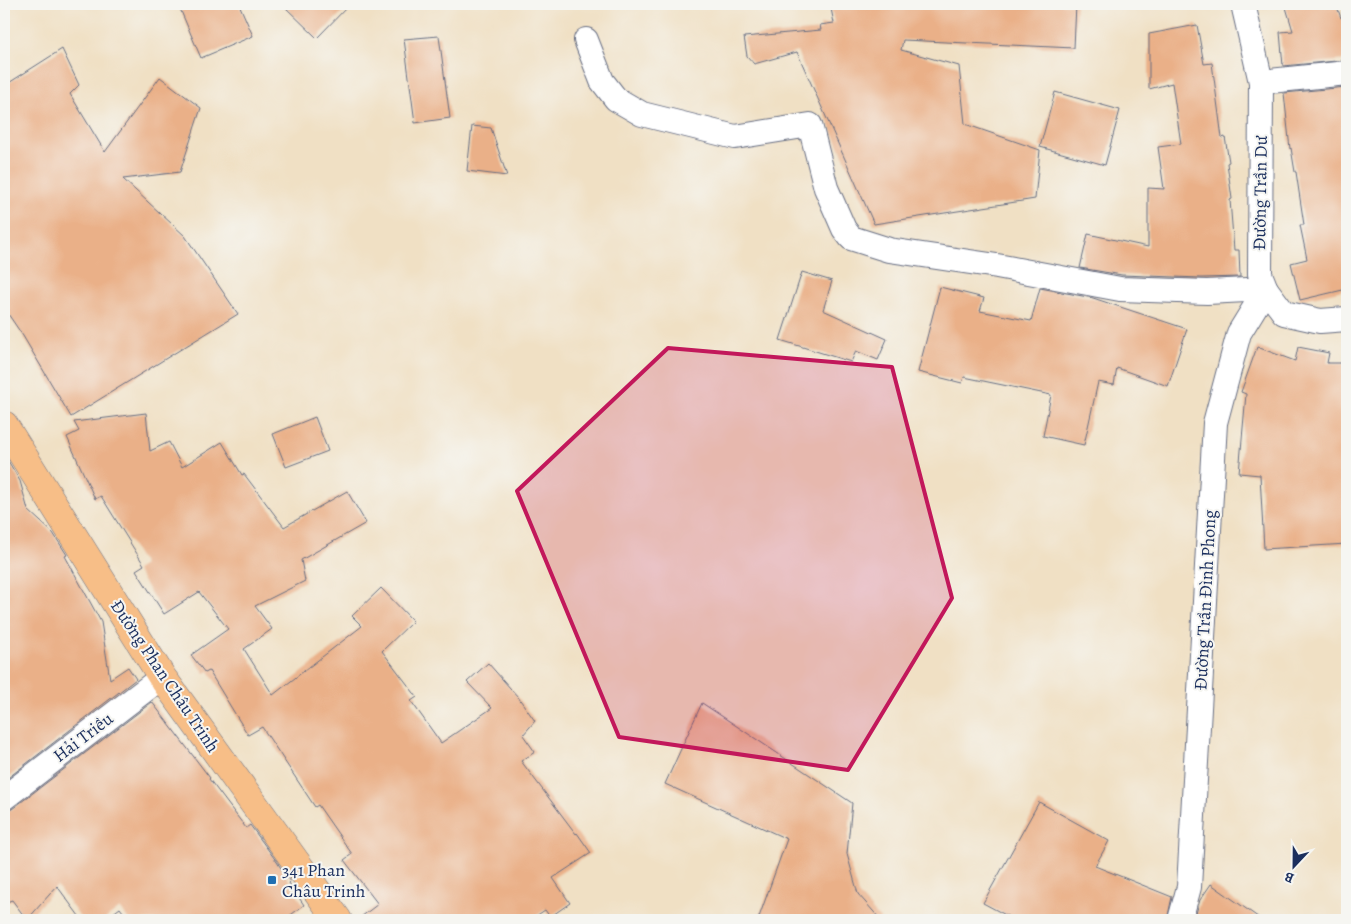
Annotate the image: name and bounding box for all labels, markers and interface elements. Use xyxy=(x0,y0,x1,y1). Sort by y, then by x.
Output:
street label: Đường Trần Dư xyxy=(1247,135,1273,251)
street label: Đường Trần Đình Phong xyxy=(1188,509,1222,691)
street label: Đường Phan Châu Trinh xyxy=(105,595,225,757)
street label: Hải Triều xyxy=(48,706,118,767)
north arrow xyxy=(1268,842,1318,892)
place label: 341 Phan Châu Trinh xyxy=(282,858,366,903)
text: B xyxy=(1281,867,1297,888)
marker: 341 Phan Châu Trinh xyxy=(266,874,278,886)

